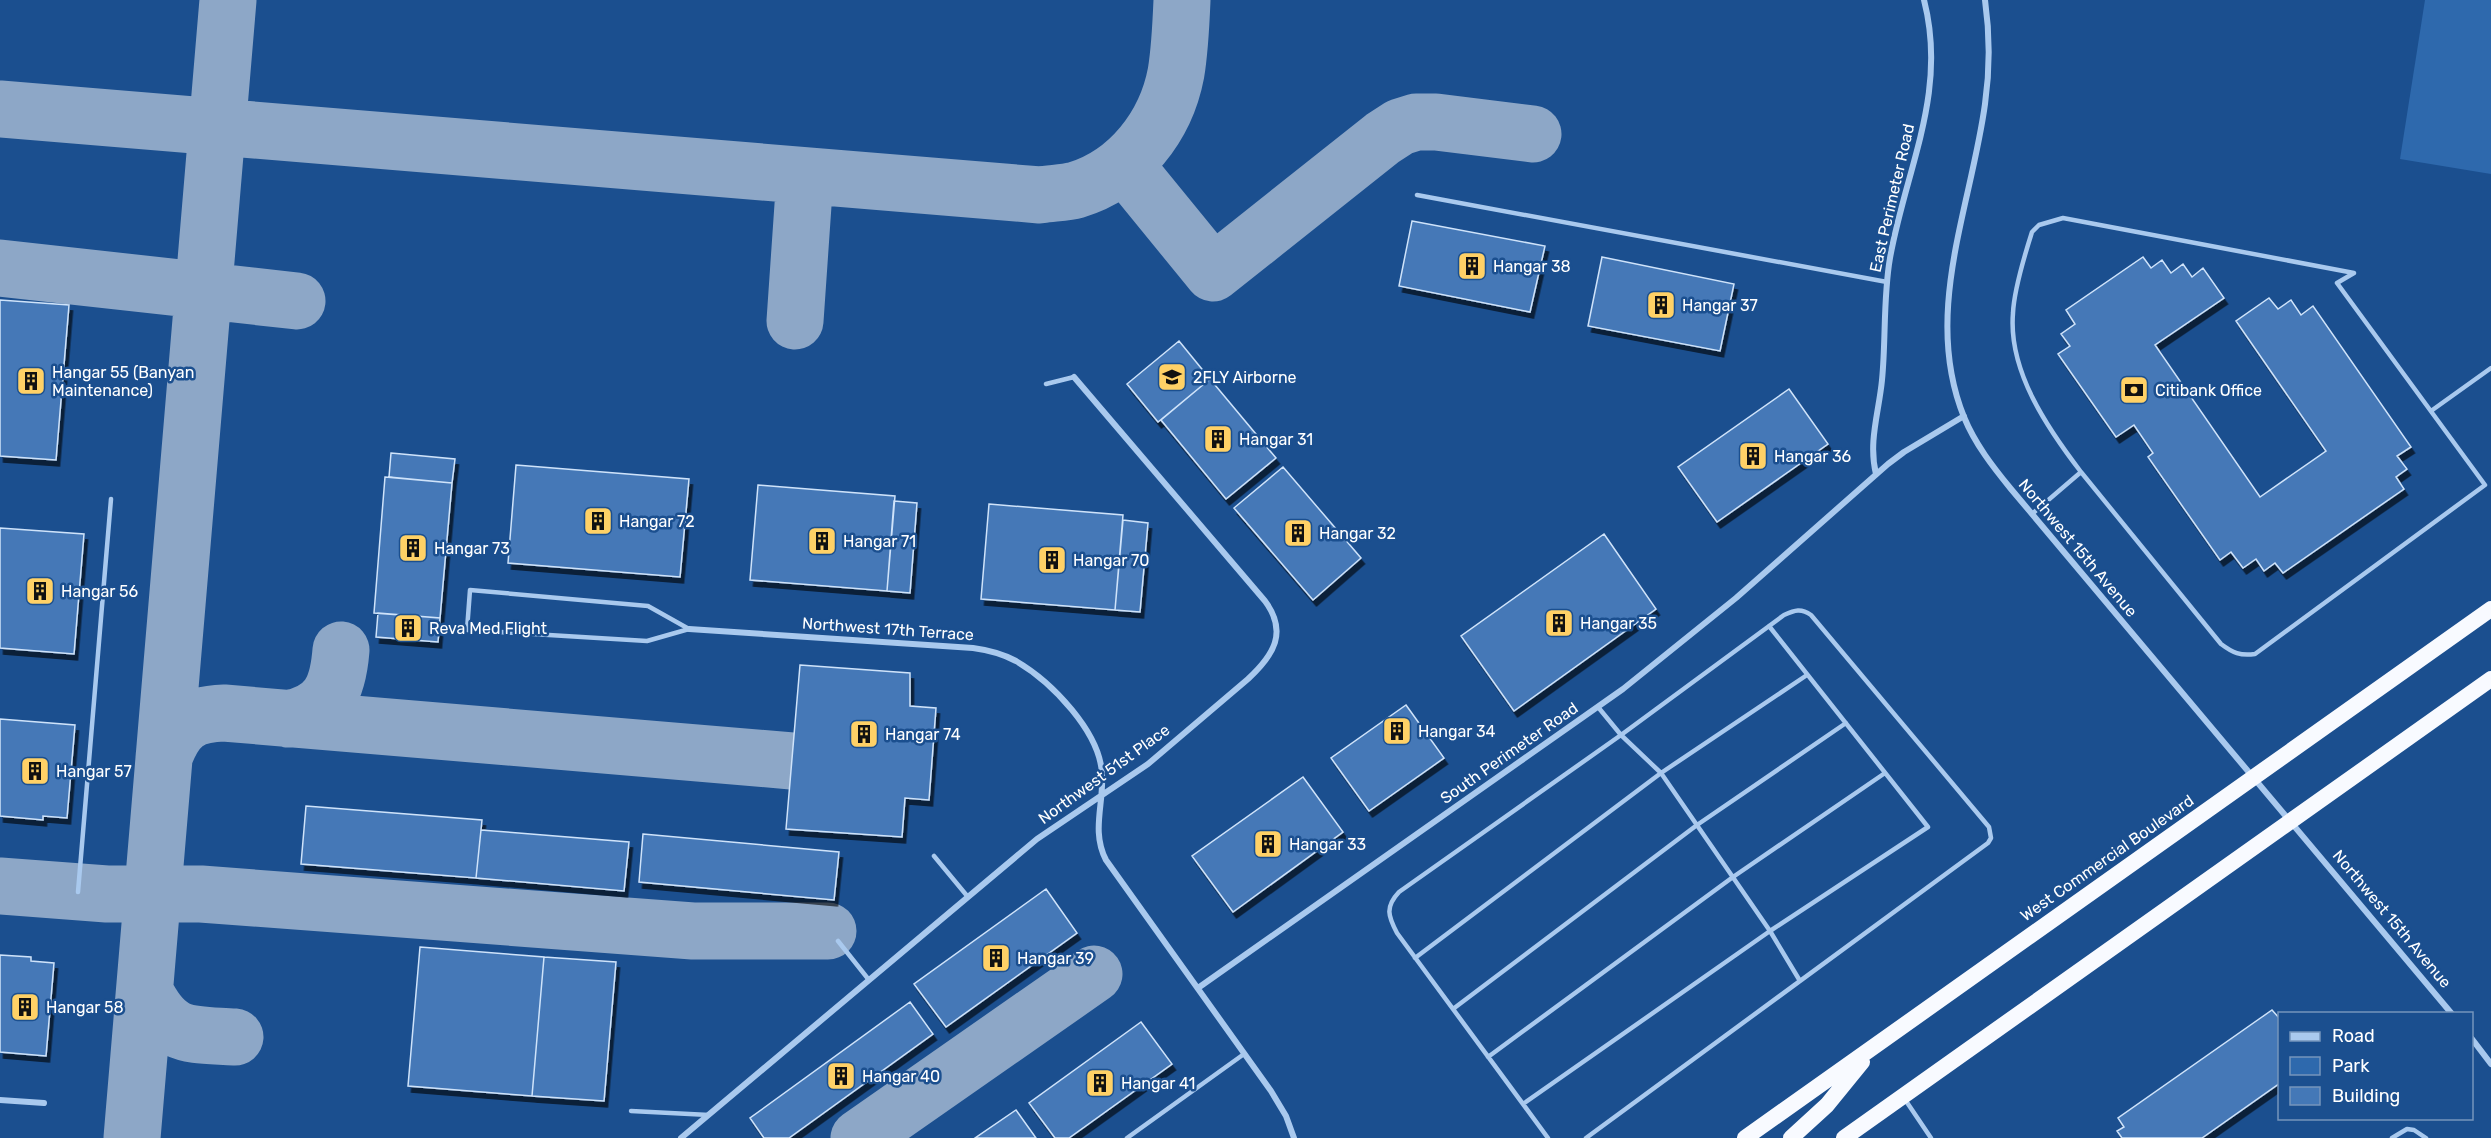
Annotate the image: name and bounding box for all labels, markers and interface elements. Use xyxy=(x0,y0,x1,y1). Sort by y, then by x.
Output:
street label: East Perimeter Road xyxy=(1866,122,1918,274)
building icon: Hangar 38 xyxy=(1456,250,1488,282)
place label: Hangar 38 xyxy=(1493,257,1571,276)
building icon: Hangar 37 xyxy=(1645,289,1677,321)
place label: Hangar 37 xyxy=(1682,296,1758,315)
school or university icon: 2FLY Airborne xyxy=(1156,361,1188,393)
place label: Hangar 55 (Banyan Maintenance) xyxy=(52,363,194,400)
building icon: Hangar 55 (Banyan Maintenance) xyxy=(15,365,47,397)
place label: 2FLY Airborne xyxy=(1193,368,1297,387)
bank icon: Citibank Office xyxy=(2118,374,2150,406)
place label: Citibank Office xyxy=(2155,381,2262,400)
building icon: Hangar 31 xyxy=(1202,423,1234,455)
place label: Hangar 31 xyxy=(1239,430,1313,449)
building icon: Hangar 36 xyxy=(1737,440,1769,472)
place label: Hangar 36 xyxy=(1774,447,1852,466)
street label: Northwest 15th Avenue xyxy=(2015,475,2141,621)
building icon: Hangar 72 xyxy=(582,505,614,537)
place label: Hangar 72 xyxy=(619,512,695,531)
building icon: Hangar 32 xyxy=(1282,517,1314,549)
place label: Hangar 32 xyxy=(1319,524,1396,543)
building icon: Hangar 71 xyxy=(806,525,838,557)
building icon: Hangar 73 xyxy=(397,532,429,564)
place label: Hangar 71 xyxy=(843,532,916,551)
place label: Hangar 73 xyxy=(434,539,510,558)
building icon: Hangar 70 xyxy=(1036,544,1068,576)
place label: Hangar 70 xyxy=(1073,551,1149,570)
building icon: Hangar 56 xyxy=(24,575,56,607)
place label: Hangar 56 xyxy=(61,582,138,601)
building icon: Hangar 35 xyxy=(1543,607,1575,639)
building icon: Reva Med Flight xyxy=(392,612,424,644)
street label: Northwest 17th Terrace xyxy=(802,614,975,644)
place label: Hangar 35 xyxy=(1580,614,1657,633)
place label: Reva Med Flight xyxy=(429,619,547,638)
street label: South Perimeter Road xyxy=(1437,698,1581,808)
building icon: Hangar 34 xyxy=(1381,715,1413,747)
building icon: Hangar 74 xyxy=(848,718,880,750)
street label: Northwest 51st Place xyxy=(1035,720,1173,828)
place label: Hangar 34 xyxy=(1418,722,1496,741)
place label: Hangar 74 xyxy=(885,725,961,744)
building icon: Hangar 57 xyxy=(19,755,51,787)
place label: Hangar 57 xyxy=(56,762,132,781)
street label: West Commercial Boulevard xyxy=(2017,791,2197,925)
building icon: Hangar 33 xyxy=(1252,828,1284,860)
place label: Hangar 33 xyxy=(1289,835,1366,854)
street label: Northwest 15th Avenue xyxy=(2329,846,2455,992)
building icon: Hangar 39 xyxy=(980,942,1012,974)
place label: Hangar 39 xyxy=(1017,949,1094,968)
building icon: Hangar 58 xyxy=(9,991,41,1023)
place label: Hangar 58 xyxy=(46,998,124,1017)
legend xyxy=(2278,1012,2473,1120)
text: Road xyxy=(2332,1025,2375,1047)
text: Park xyxy=(2332,1055,2370,1077)
building icon: Hangar 40 xyxy=(825,1060,857,1092)
place label: Hangar 40 xyxy=(862,1067,940,1086)
building icon: Hangar 41 xyxy=(1084,1067,1116,1099)
place label: Hangar 41 xyxy=(1121,1074,1195,1093)
text: Building xyxy=(2332,1085,2400,1107)

